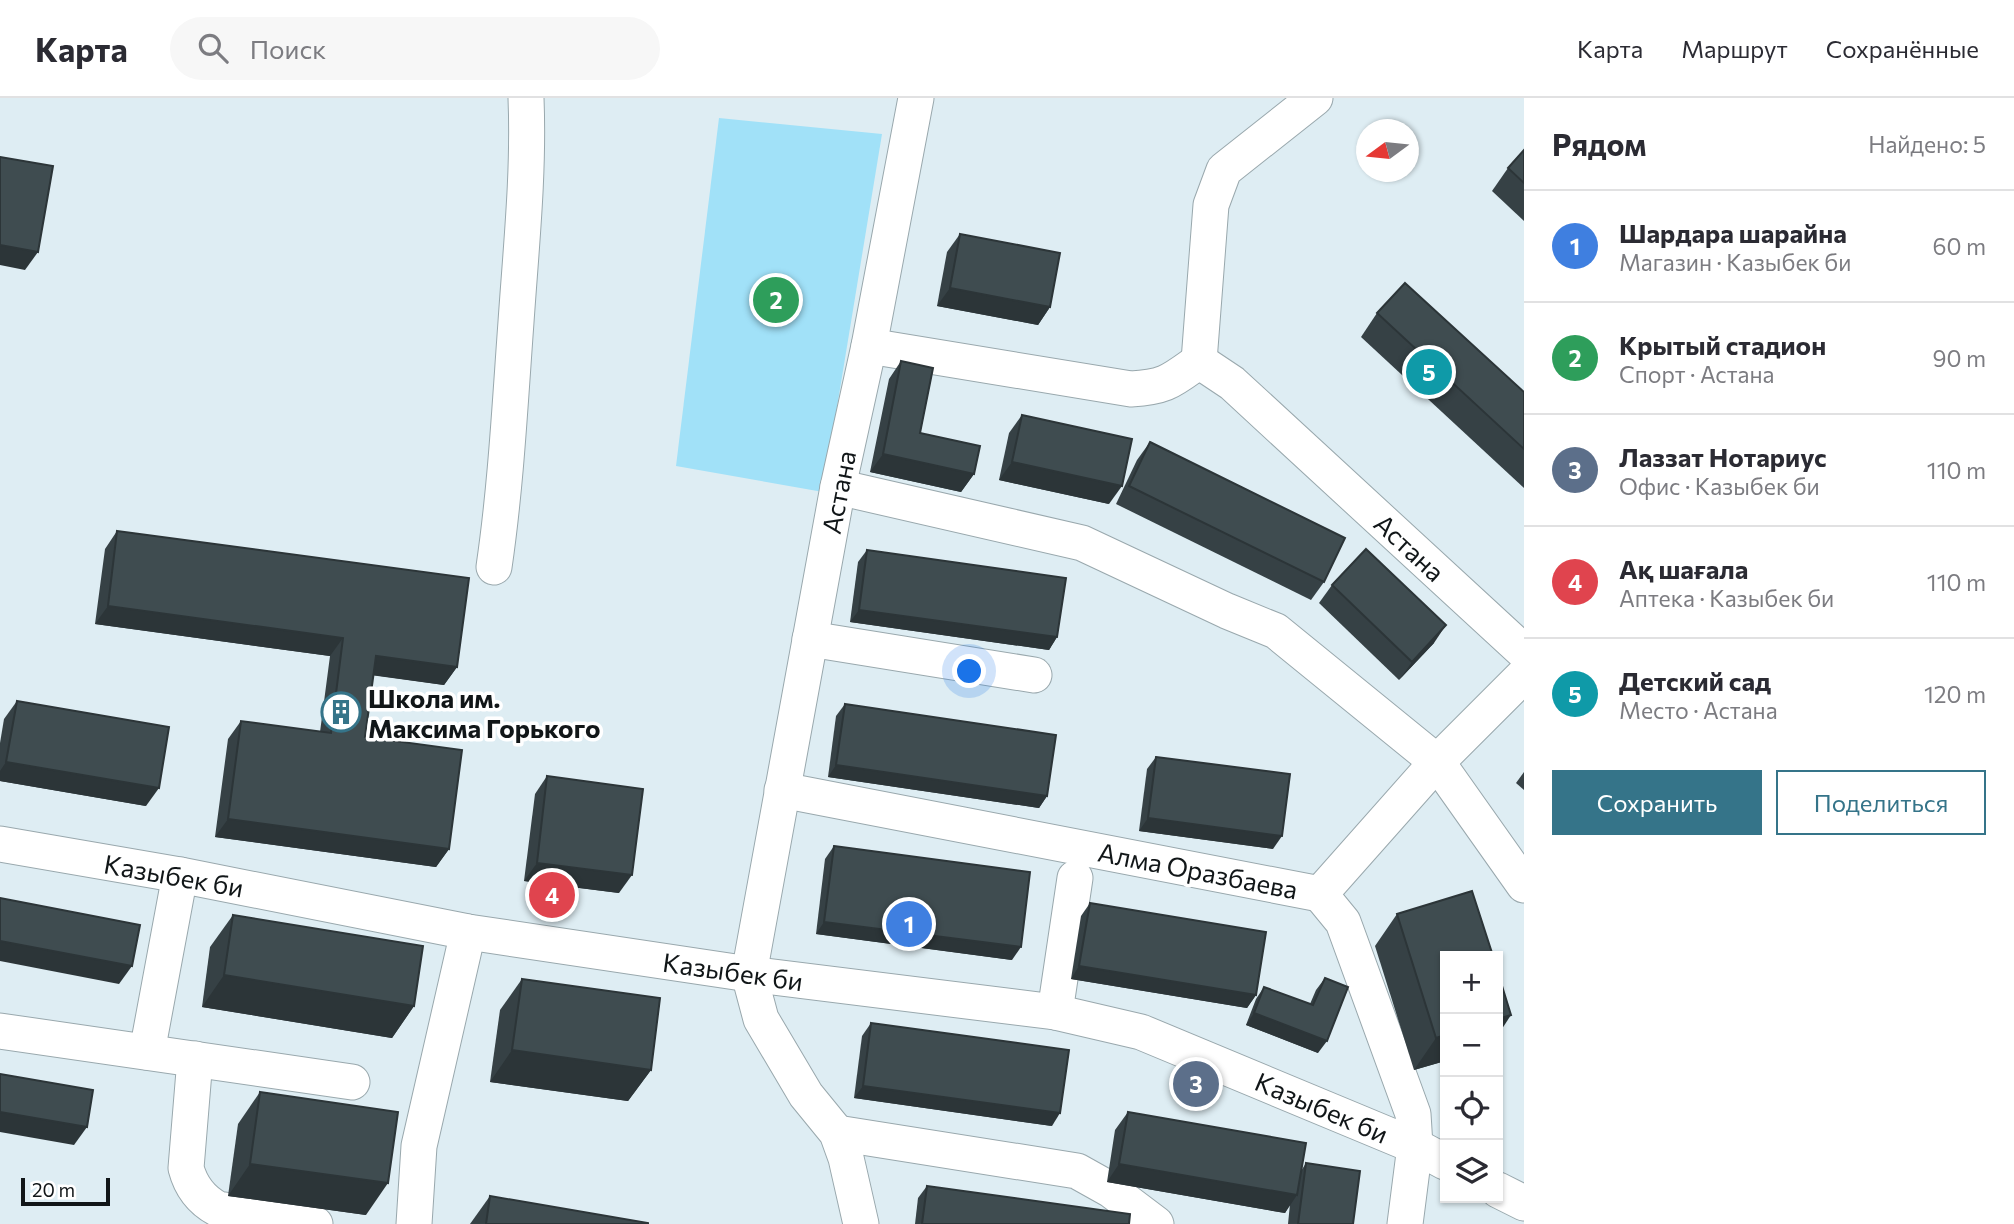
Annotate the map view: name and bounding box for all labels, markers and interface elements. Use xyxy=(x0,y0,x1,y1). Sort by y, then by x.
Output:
search box xyxy=(170,17,660,80)
text: Карта xyxy=(35,28,128,69)
icon: search xyxy=(194,29,232,67)
text: Поиск xyxy=(250,33,326,64)
text: Карта xyxy=(1577,34,1643,63)
text: Маршрут xyxy=(1681,34,1788,63)
text: Сохранённые xyxy=(1826,34,1979,63)
north arrow xyxy=(1356,119,1419,182)
text: Рядом xyxy=(1552,125,1646,162)
text: Найдено: 5 xyxy=(1868,130,1986,158)
text: Шардара шарайна xyxy=(1619,217,1847,248)
text: 1 xyxy=(1570,232,1580,260)
text: 60 m xyxy=(1933,232,1986,260)
text: Магазин · Казыбек би xyxy=(1619,248,1851,276)
pin: 2 xyxy=(753,274,799,326)
text: Крытый стадион xyxy=(1619,329,1826,360)
text: 2 xyxy=(1568,344,1582,372)
text: 90 m xyxy=(1933,344,1986,372)
pin: 5 xyxy=(1406,346,1452,398)
text: Спорт · Астана xyxy=(1619,360,1774,388)
text: Лаззат Нотариус xyxy=(1619,441,1827,472)
street label: Астана xyxy=(815,448,861,536)
text: 3 xyxy=(1568,456,1582,484)
text: 110 m xyxy=(1927,456,1986,484)
text: Офис · Казыбек би xyxy=(1619,472,1820,500)
street label: Астана xyxy=(1369,507,1451,587)
text: Ақ шағала xyxy=(1619,553,1748,584)
text: 4 xyxy=(1568,568,1582,596)
text: 110 m xyxy=(1927,568,1986,596)
text: Аптека · Казыбек би xyxy=(1619,584,1834,612)
your location xyxy=(952,654,986,688)
text: Детский сад xyxy=(1619,665,1771,696)
text: 5 xyxy=(1568,680,1582,708)
text: 120 m xyxy=(1924,680,1986,708)
place label: Школа им. Максима Горького xyxy=(368,682,601,743)
building icon: Школа им. Максима Горького xyxy=(320,691,362,733)
text: Место · Астана xyxy=(1619,696,1778,724)
button: Сохранить xyxy=(1552,770,1762,835)
button: Поделиться xyxy=(1776,770,1986,835)
street label: Алма Оразбаева xyxy=(1096,835,1300,905)
street label: Казыбек би xyxy=(102,847,246,903)
pin: 4 xyxy=(529,869,575,921)
pin: 1 xyxy=(886,898,932,950)
street label: Казыбек би xyxy=(661,946,805,996)
map controls xyxy=(1440,951,1503,1203)
button: + xyxy=(1440,951,1503,1014)
button: − xyxy=(1440,1014,1503,1077)
pin: 3 xyxy=(1173,1058,1219,1110)
street label: Казыбек би xyxy=(1251,1065,1393,1149)
button: locate xyxy=(1440,1077,1503,1140)
button: layers xyxy=(1440,1140,1503,1203)
scale bar xyxy=(21,1175,110,1207)
text: 20 m xyxy=(32,1178,75,1201)

